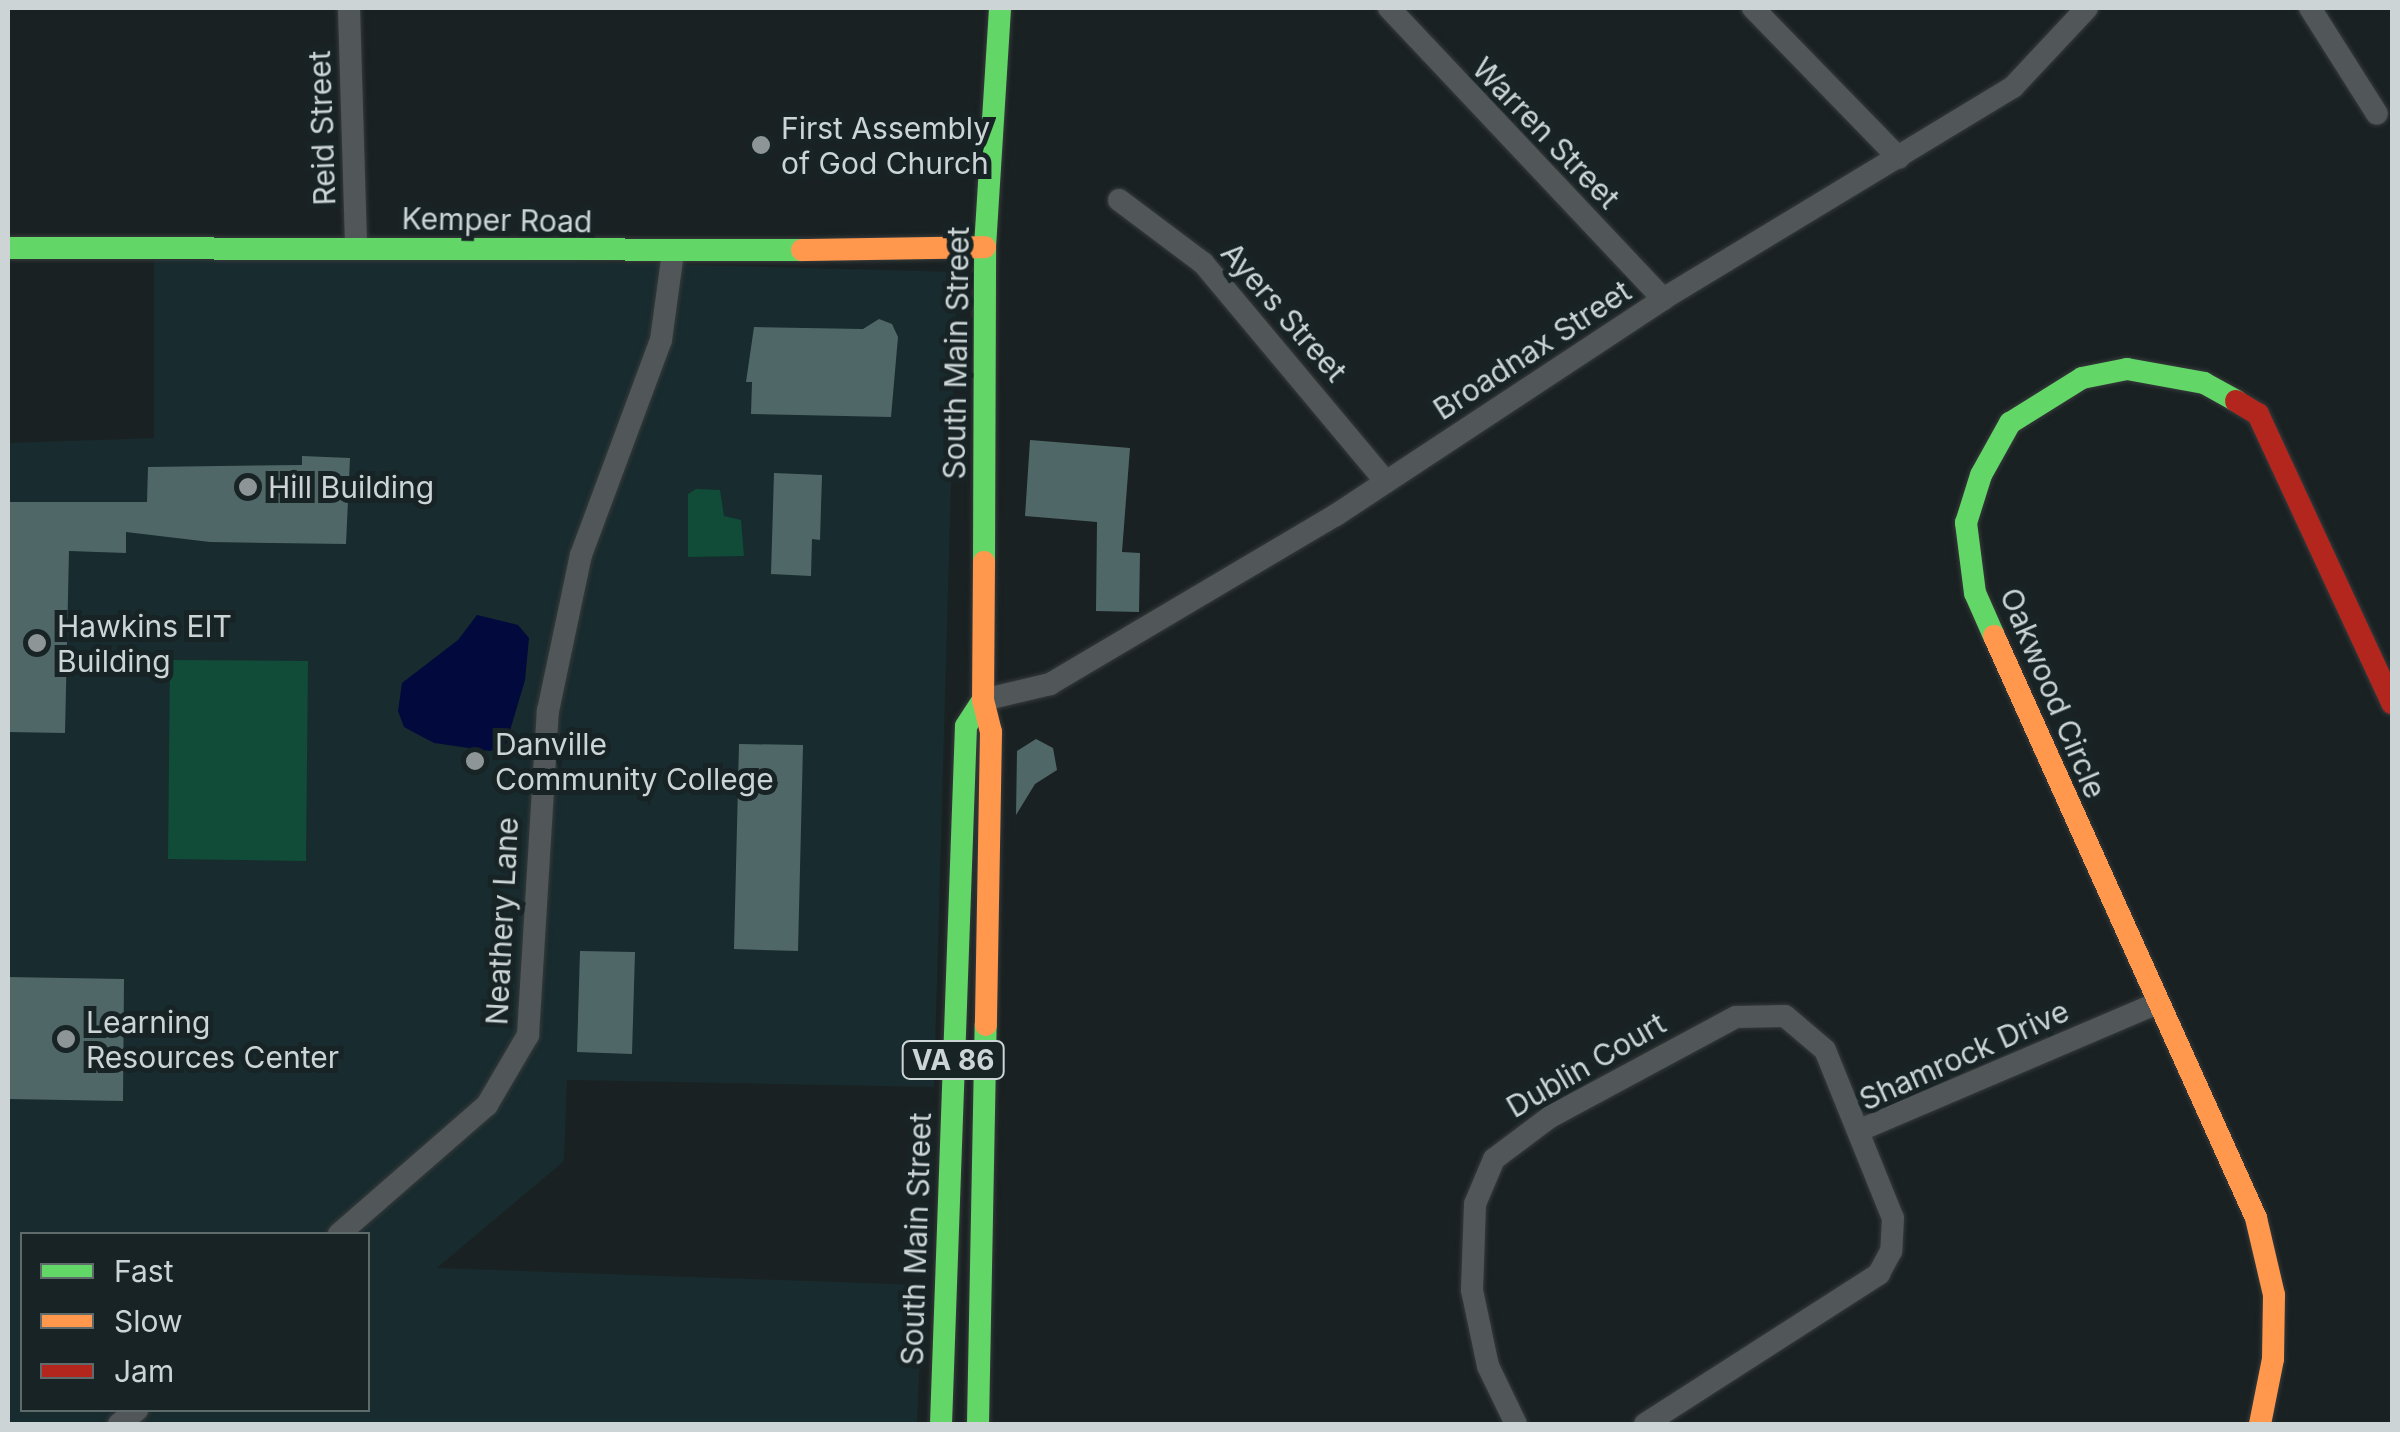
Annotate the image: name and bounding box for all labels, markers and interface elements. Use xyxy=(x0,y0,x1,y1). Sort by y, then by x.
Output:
street label: Reid Street xyxy=(301,50,343,206)
street label: Warren Street xyxy=(1465,50,1627,216)
place label: First Assembly of God Church xyxy=(781,110,990,180)
marker: First Assembly of God Church xyxy=(750,134,772,156)
street label: Kemper Road xyxy=(401,200,593,240)
street label: South Main Street xyxy=(936,226,976,480)
street label: Ayers Street xyxy=(1214,235,1354,389)
street label: Broadnax Street xyxy=(1427,273,1637,427)
place label: Hill Building xyxy=(268,469,434,505)
marker: Hill Building xyxy=(237,476,259,498)
street label: Oakwood Circle xyxy=(1992,582,2114,804)
place label: Hawkins EIT Building xyxy=(57,608,232,678)
marker: Hawkins EIT Building xyxy=(26,632,48,654)
place label: Danville Community College xyxy=(495,726,774,796)
marker: Danville Community College xyxy=(464,750,486,772)
street label: Neathery Lane xyxy=(479,816,525,1026)
street label: Shamrock Drive xyxy=(1854,993,2074,1117)
place label: Learning Resources Center xyxy=(86,1004,339,1074)
street label: Dublin Court xyxy=(1500,1005,1672,1125)
marker: Learning Resources Center xyxy=(55,1028,77,1050)
road number: VA 86 xyxy=(900,1037,1006,1083)
street label: South Main Street xyxy=(894,1112,938,1366)
legend xyxy=(20,1232,370,1412)
text: Fast xyxy=(114,1253,173,1289)
text: Slow xyxy=(114,1303,183,1339)
text: Jam xyxy=(114,1353,174,1389)

